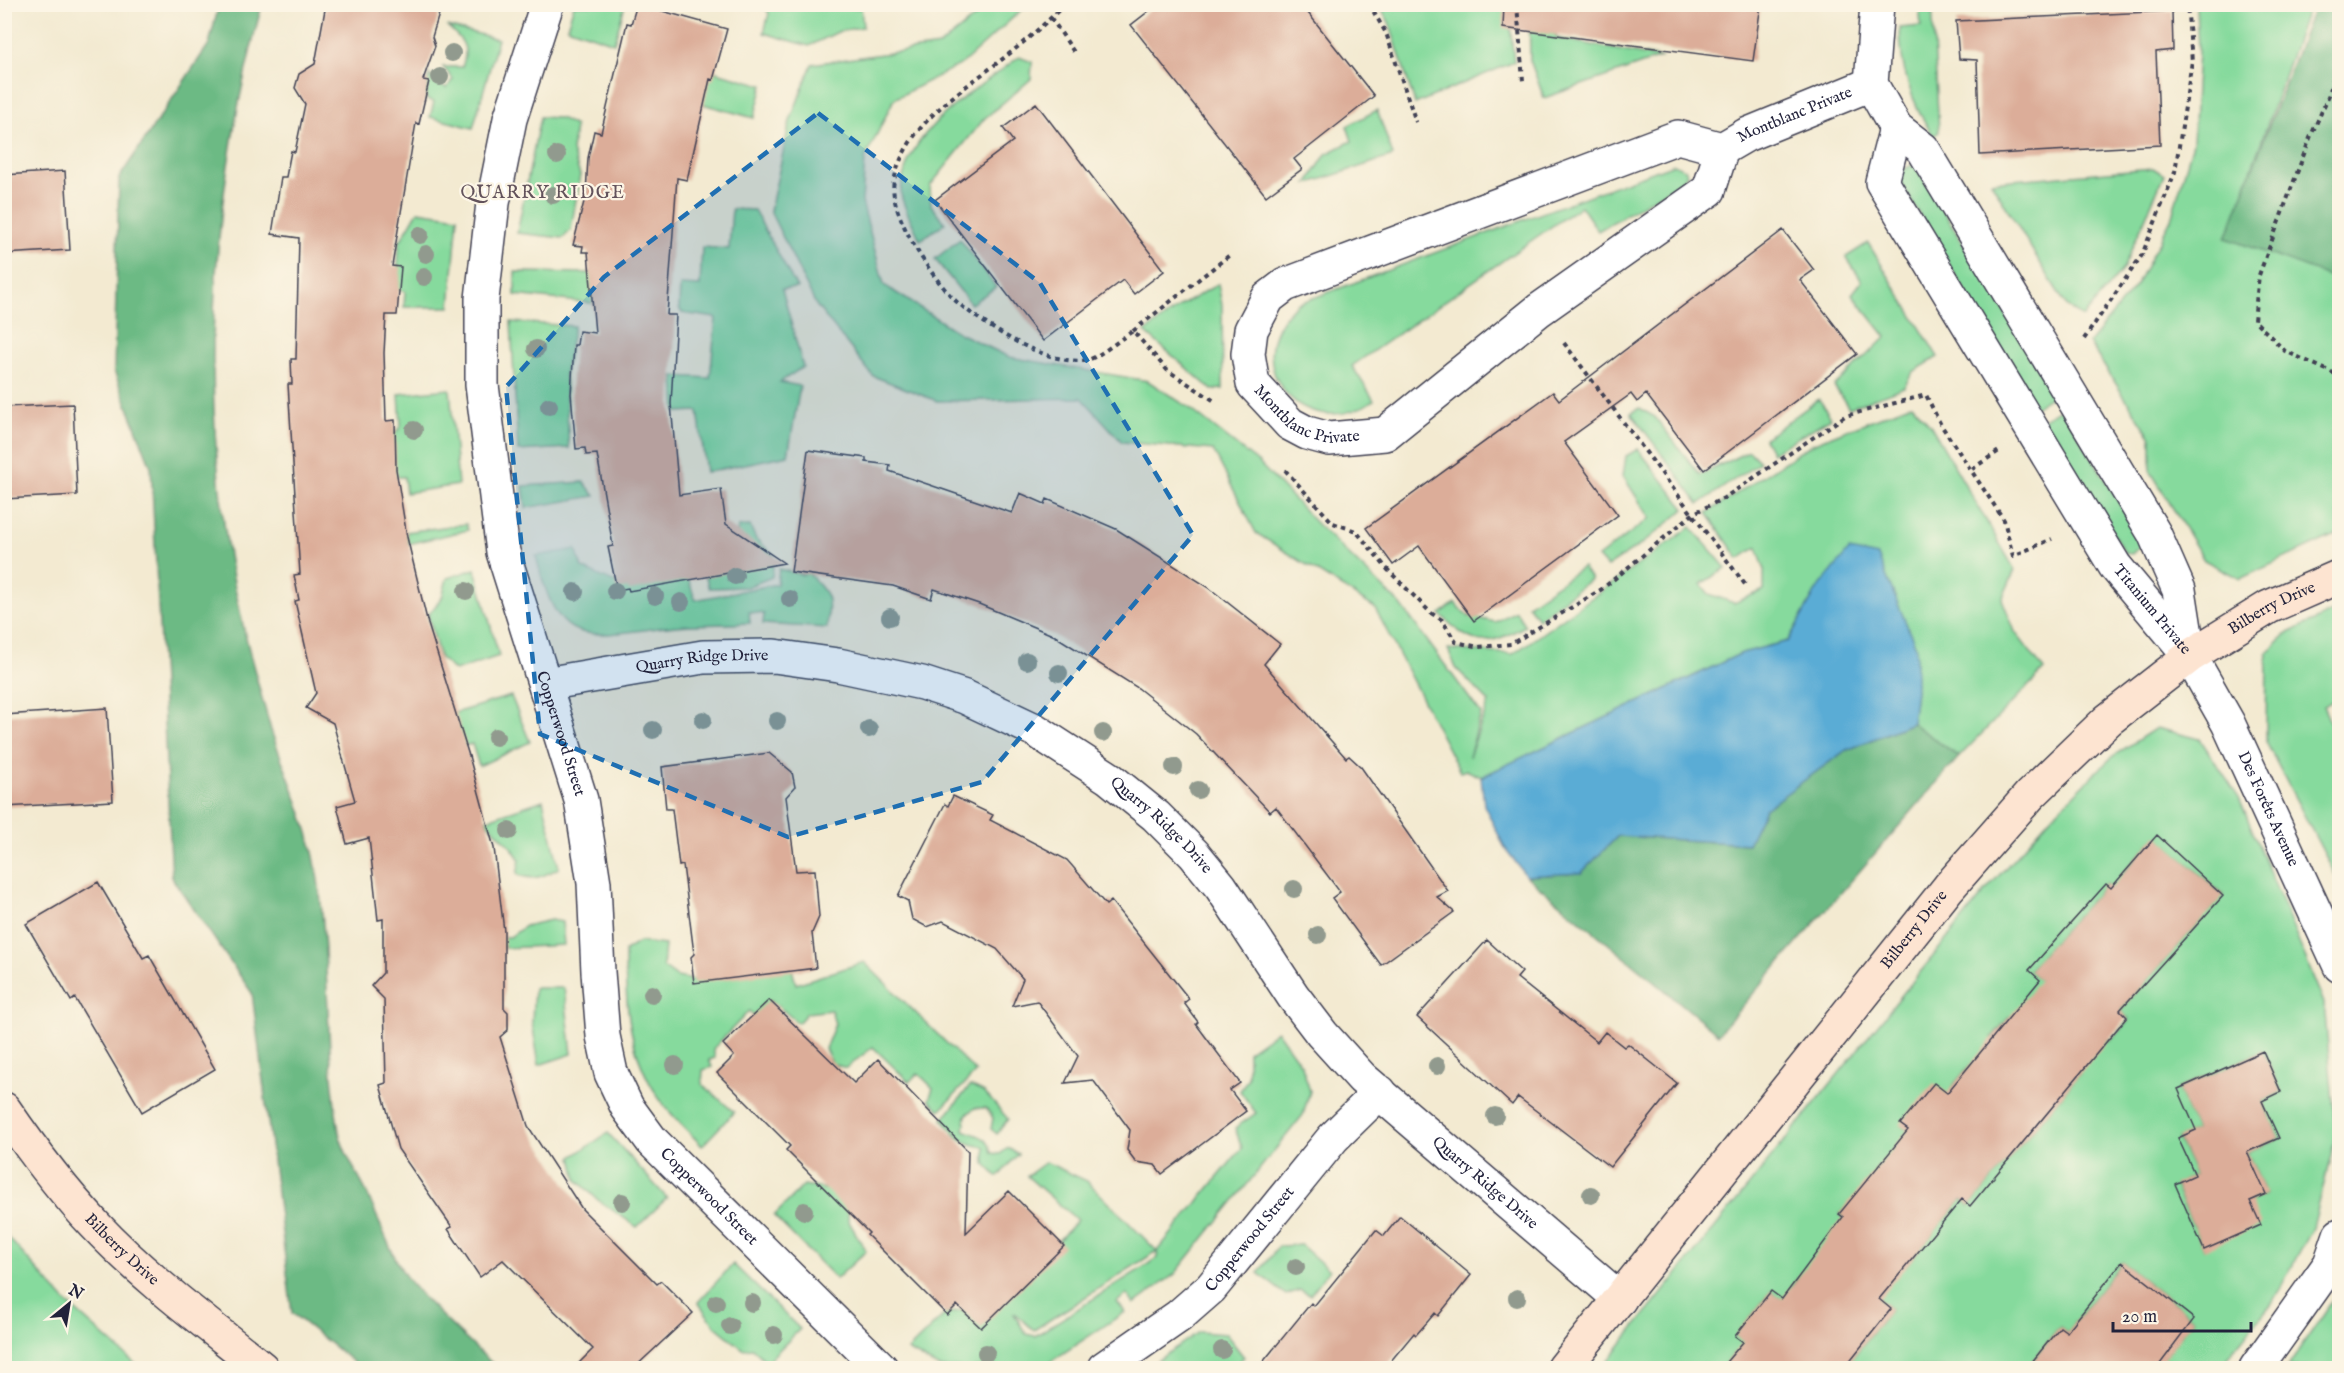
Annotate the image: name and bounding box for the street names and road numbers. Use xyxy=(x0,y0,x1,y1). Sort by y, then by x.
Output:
street label: Montblanc Private xyxy=(1734,83,1855,148)
street label: Montblanc Private xyxy=(1249,381,1361,449)
street label: Titanium Private xyxy=(2108,561,2195,659)
street label: Bilberry Drive xyxy=(2225,578,2319,640)
street label: Quarry Ridge Drive xyxy=(634,646,768,678)
street label: Copperwood Street xyxy=(531,669,589,799)
street label: Des Forêts Avenue xyxy=(2233,748,2303,870)
street label: Quarry Ridge Drive xyxy=(1106,773,1216,878)
street label: Bilberry Drive xyxy=(1877,886,1952,974)
street label: Quarry Ridge Drive xyxy=(1428,1132,1542,1234)
street label: Copperwood Street xyxy=(655,1144,762,1250)
street label: Copperwood Street xyxy=(1201,1183,1299,1297)
street label: Bilberry Drive xyxy=(80,1210,163,1290)

